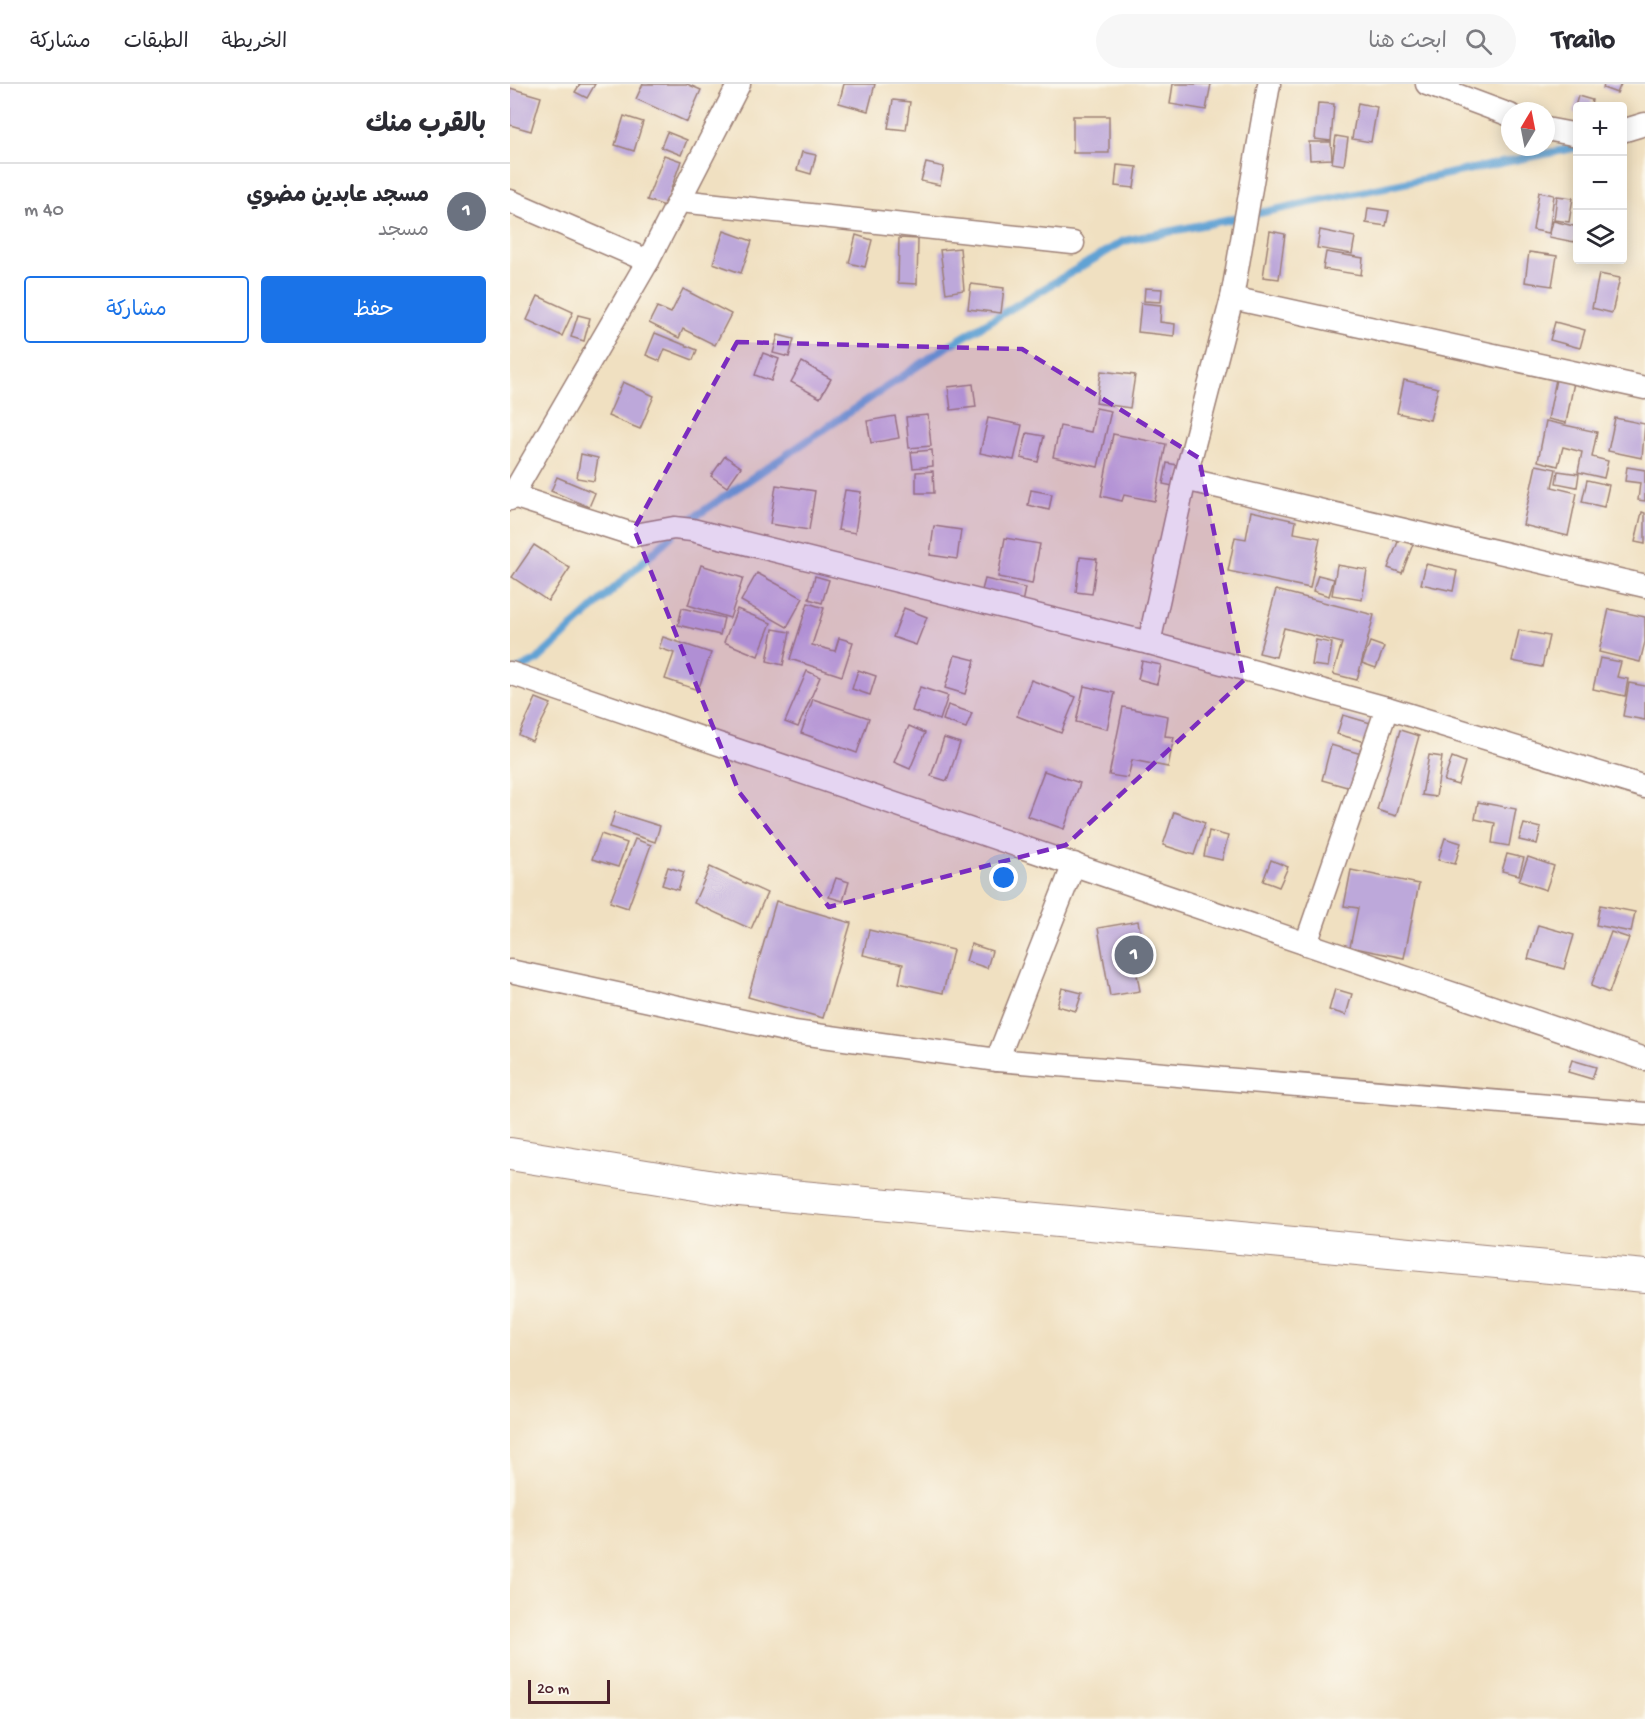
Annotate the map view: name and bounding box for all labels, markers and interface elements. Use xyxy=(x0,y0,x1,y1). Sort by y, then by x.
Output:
search box xyxy=(1096,14,1516,68)
icon: search xyxy=(1462,25,1495,58)
text: Trailo xyxy=(1552,25,1615,58)
text: ابحث هنا xyxy=(1368,30,1447,56)
text: مشاركة xyxy=(30,31,91,56)
text: الطبقات xyxy=(124,31,189,56)
text: الخريطة xyxy=(222,31,287,56)
north arrow xyxy=(1501,102,1555,156)
map controls xyxy=(1573,102,1627,264)
button: + xyxy=(1573,102,1627,156)
text: بالقرب منك xyxy=(366,111,486,142)
button: − xyxy=(1573,156,1627,210)
text: مسجد عابدين مضوي xyxy=(247,184,429,210)
text: 40 m xyxy=(24,200,64,223)
text: 1 xyxy=(462,200,471,223)
button: layers xyxy=(1573,210,1627,264)
text: مسجد xyxy=(378,220,429,243)
button: مشاركة xyxy=(24,276,249,343)
button: حفظ xyxy=(261,276,486,343)
your location xyxy=(989,863,1018,892)
pin: 1 xyxy=(1114,932,1154,978)
scale bar xyxy=(528,1677,610,1704)
text: 20 m xyxy=(537,1681,569,1700)

